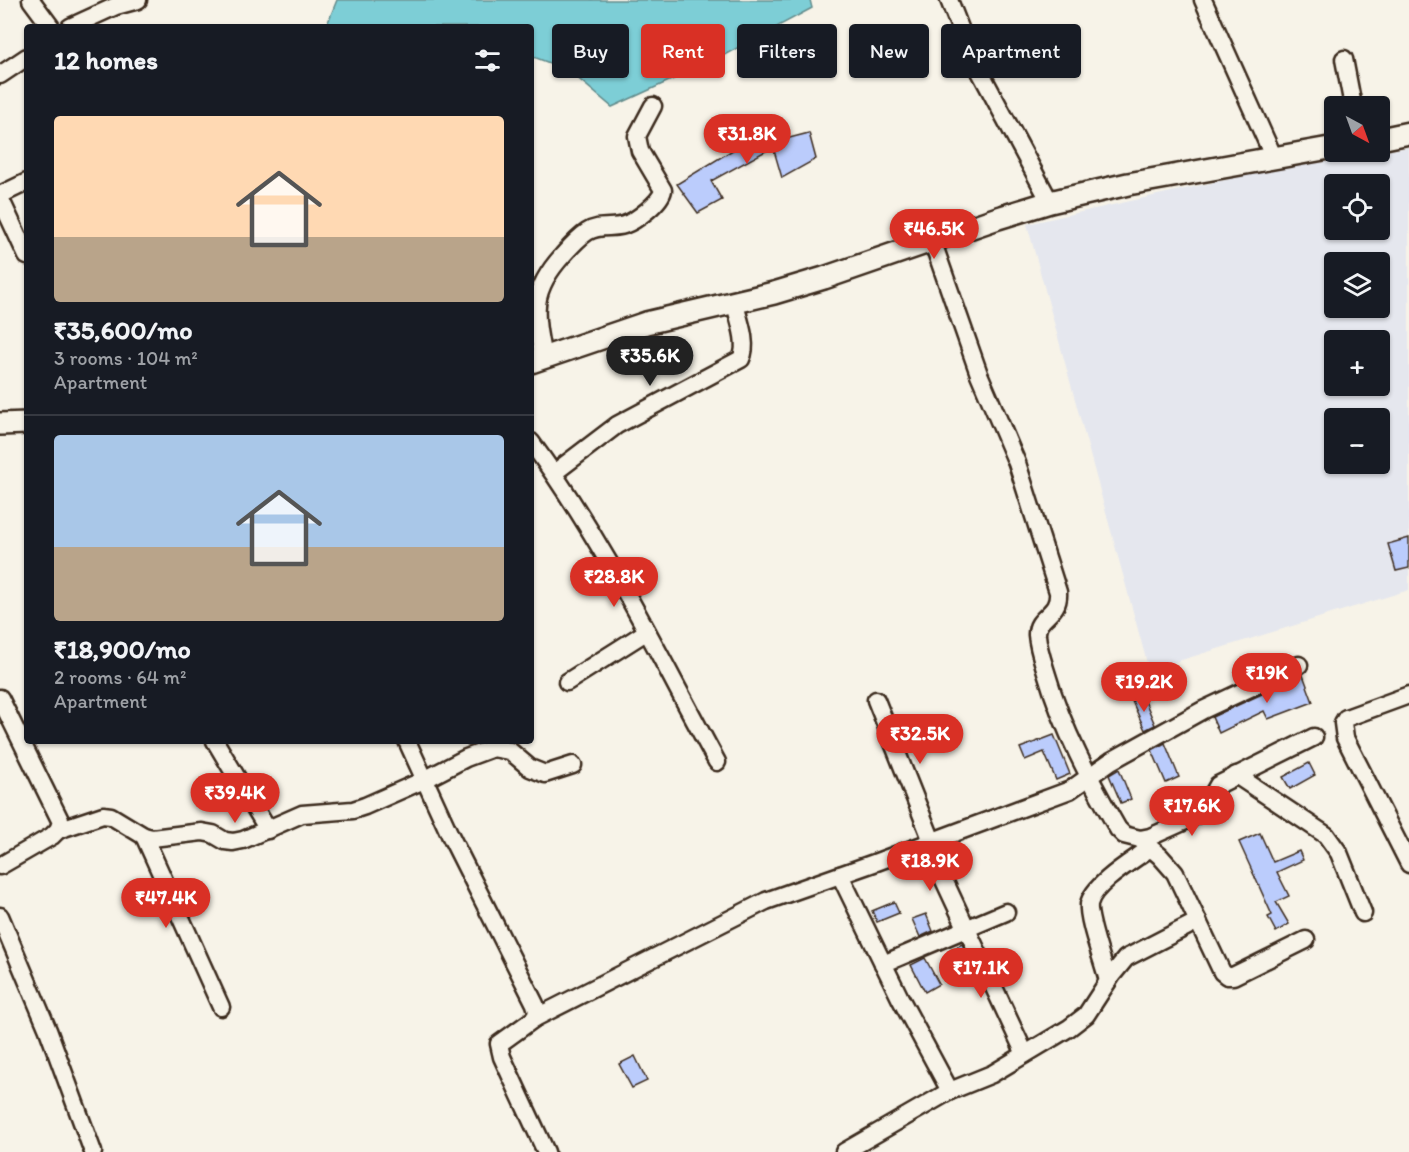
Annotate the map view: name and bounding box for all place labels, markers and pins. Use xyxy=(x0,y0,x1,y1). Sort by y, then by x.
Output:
pin: ₹31.8K xyxy=(698,114,796,165)
pin: ₹46.5K xyxy=(885,209,983,260)
pin: ₹35.6K xyxy=(601,336,699,387)
pin: ₹28.8K xyxy=(565,557,663,608)
pin: ₹19K xyxy=(1231,653,1303,704)
pin: ₹19.2K xyxy=(1095,662,1193,713)
pin: ₹32.5K xyxy=(871,714,969,765)
pin: ₹39.4K xyxy=(186,773,284,824)
pin: ₹17.6K xyxy=(1143,786,1241,837)
pin: ₹18.9K xyxy=(881,841,979,892)
pin: ₹47.4K xyxy=(117,878,215,929)
pin: ₹17.1K xyxy=(932,948,1030,999)

